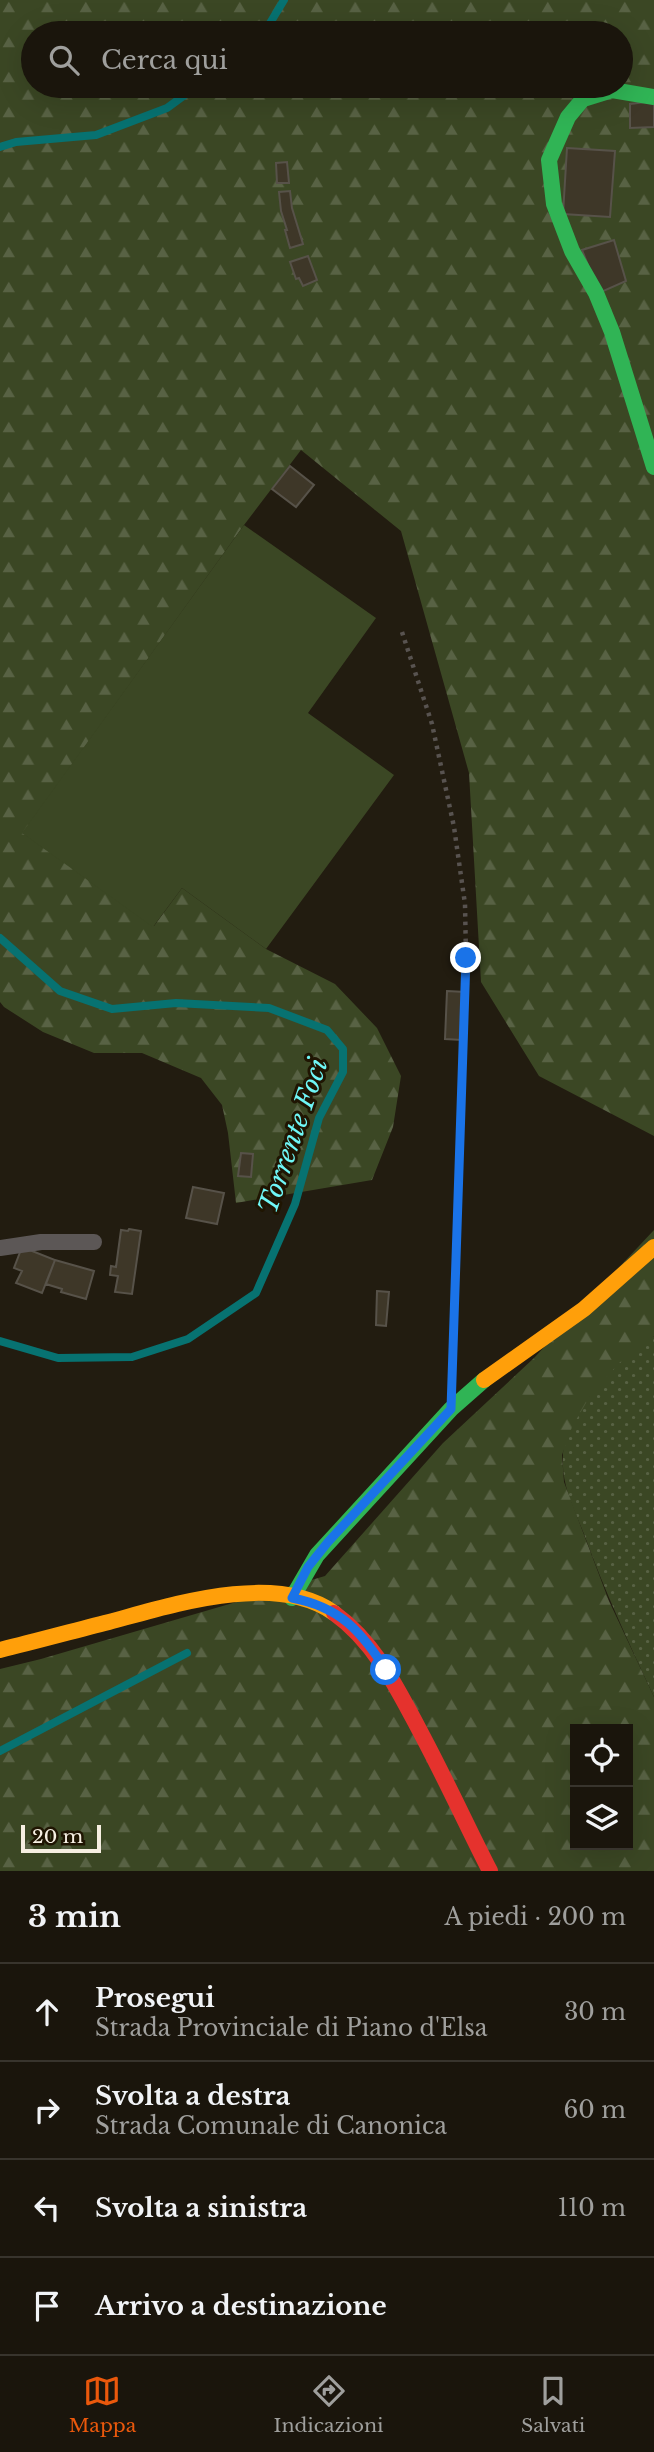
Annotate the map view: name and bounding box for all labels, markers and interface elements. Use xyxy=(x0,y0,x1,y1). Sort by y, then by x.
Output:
search box xyxy=(21,21,633,98)
icon: search xyxy=(45,41,83,79)
text: Cerca qui xyxy=(101,44,228,76)
route end xyxy=(450,942,481,973)
water label: Torrente Foci xyxy=(252,1054,335,1218)
route start xyxy=(370,1654,401,1685)
map controls xyxy=(570,1724,633,1850)
button: locate xyxy=(570,1724,633,1787)
button: layers xyxy=(570,1787,633,1850)
scale bar xyxy=(21,1822,102,1854)
text: 20 m xyxy=(32,1825,83,1848)
text: 3 min xyxy=(28,1898,121,1935)
text: A piedi · 200 m xyxy=(445,1903,626,1931)
text: Prosegui xyxy=(95,1982,215,2014)
icon: ahead xyxy=(28,1993,66,2031)
text: 30 m xyxy=(564,1998,626,2026)
text: Strada Provinciale di Piano d'Elsa xyxy=(95,2014,487,2042)
text: Svolta a destra xyxy=(95,2080,291,2112)
icon: right xyxy=(28,2091,66,2129)
text: 60 m xyxy=(564,2096,626,2124)
text: Strada Comunale di Canonica xyxy=(95,2112,447,2140)
icon: left xyxy=(28,2189,66,2227)
text: Svolta a sinistra xyxy=(95,2192,307,2224)
text: 110 m xyxy=(558,2194,626,2222)
icon: arrive xyxy=(28,2287,66,2325)
text: Arrivo a destinazione xyxy=(95,2290,387,2322)
tab: Mappa xyxy=(69,2372,136,2437)
tab: Indicazioni xyxy=(274,2372,384,2437)
tab: Salvati xyxy=(521,2372,585,2437)

